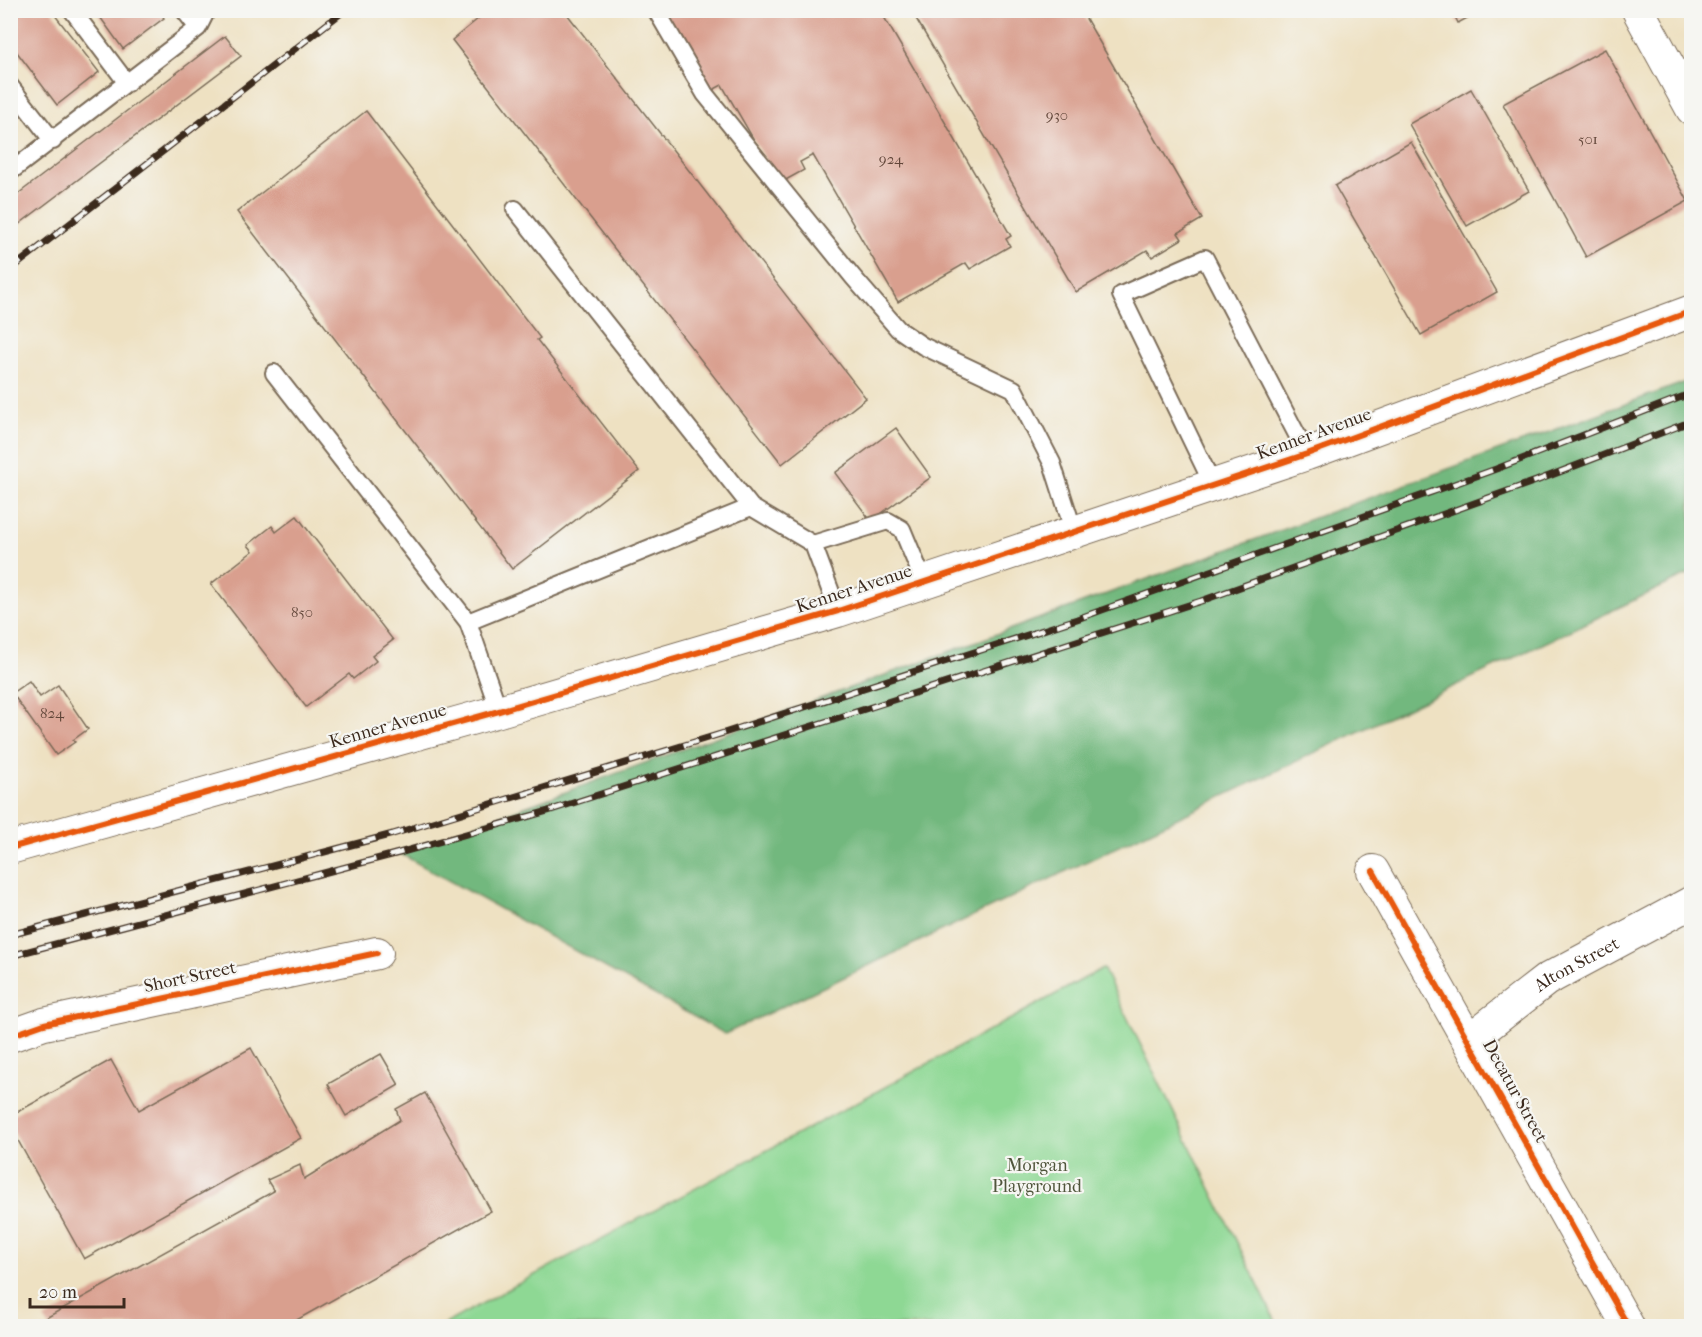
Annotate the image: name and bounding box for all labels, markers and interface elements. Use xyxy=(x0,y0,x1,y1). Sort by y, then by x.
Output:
house number: 930 xyxy=(1046,106,1068,124)
house number: 501 xyxy=(1578,130,1598,148)
house number: 924 xyxy=(879,150,904,168)
street label: Kenner Avenue xyxy=(1254,403,1375,465)
street label: Kenner Avenue xyxy=(793,560,915,618)
house number: 850 xyxy=(291,603,313,621)
street label: Kenner Avenue xyxy=(327,699,449,753)
house number: 824 xyxy=(40,704,65,722)
street label: Alton Street xyxy=(1529,932,1623,997)
street label: Short Street xyxy=(142,957,239,997)
street label: Decatur Street xyxy=(1478,1036,1552,1147)
park label: Morgan Playground xyxy=(992,1155,1082,1197)
scale bar xyxy=(30,1271,124,1309)
text: 20 m xyxy=(39,1282,77,1303)

